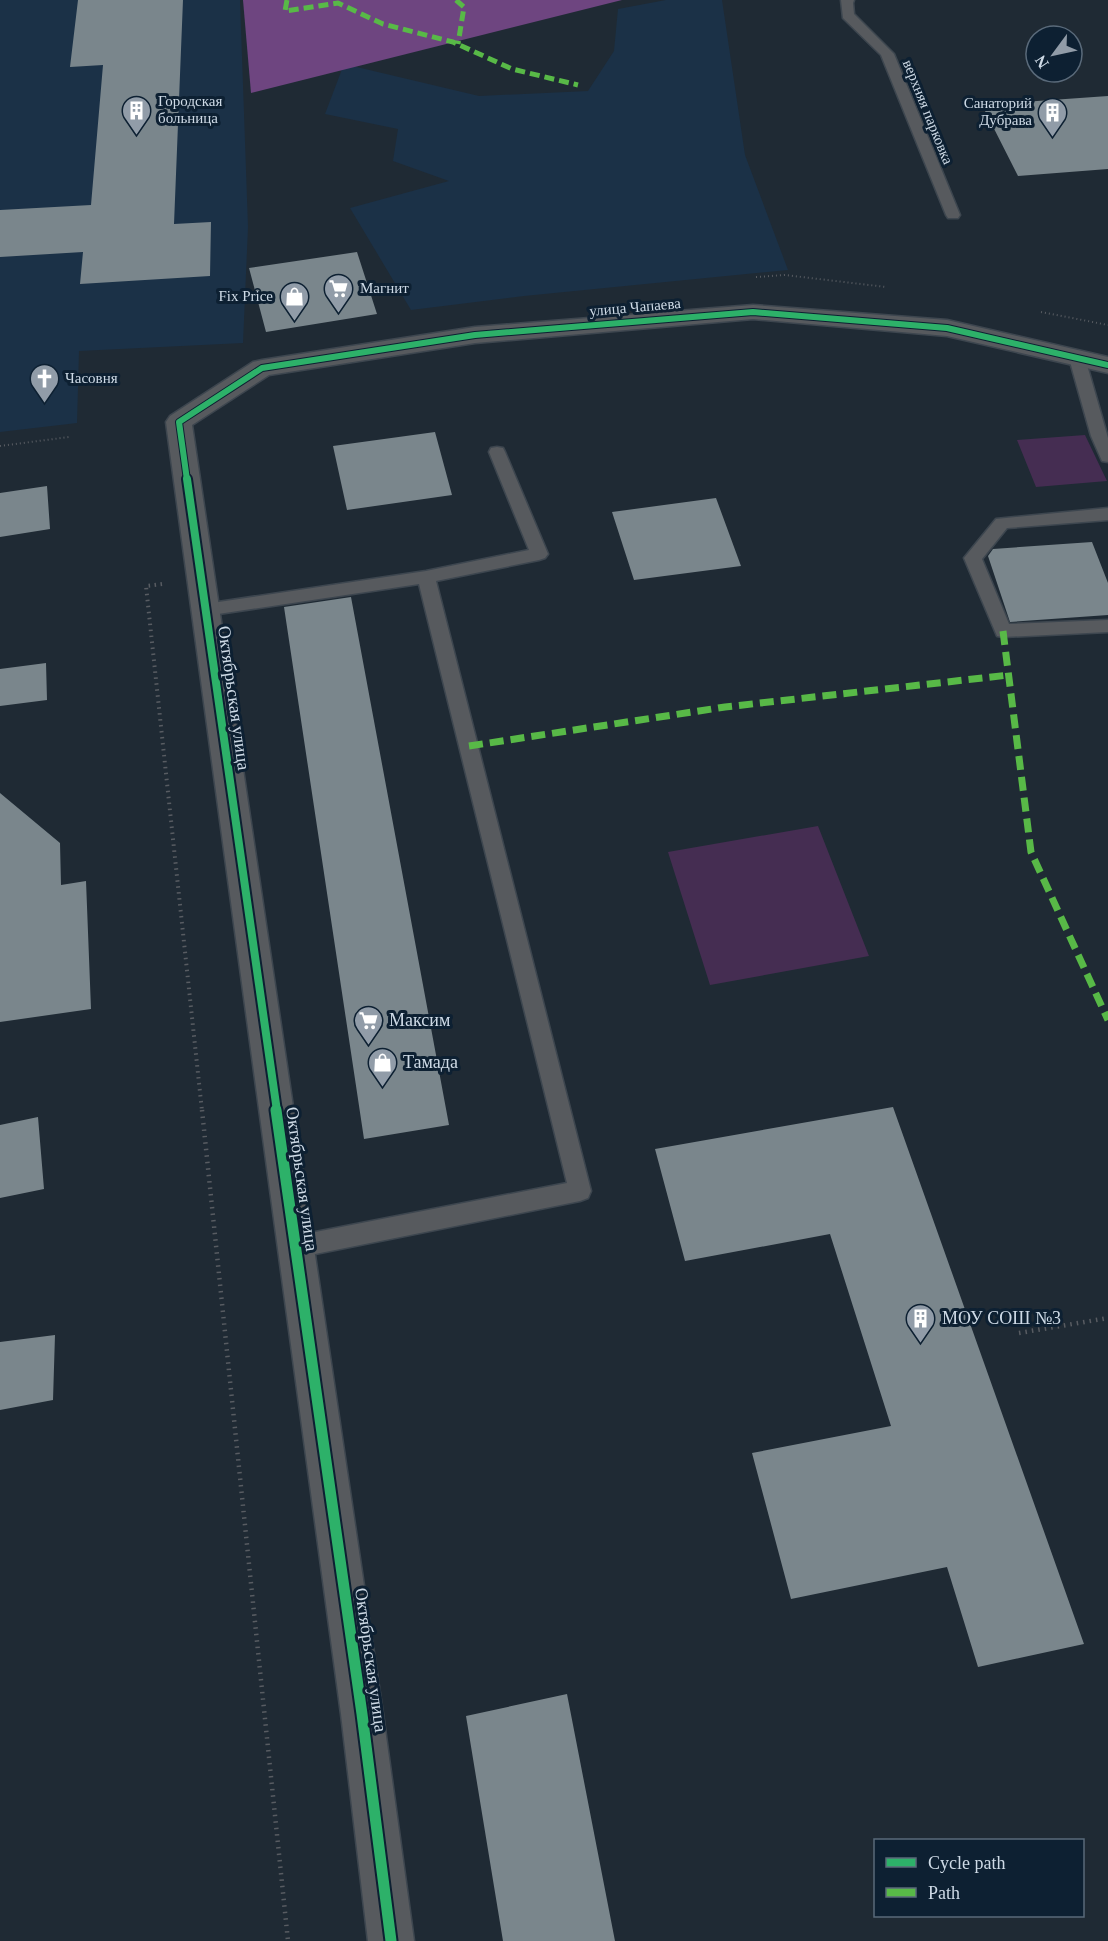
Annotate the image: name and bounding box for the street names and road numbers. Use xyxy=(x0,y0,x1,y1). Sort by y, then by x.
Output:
street label: верхняя парковка xyxy=(900,57,956,167)
street label: улица Чапаева xyxy=(589,295,682,319)
street label: Октябрьская улица xyxy=(214,625,254,771)
street label: Октябрьская улица xyxy=(282,1106,322,1252)
street label: Октябрьская улица xyxy=(351,1587,391,1733)

